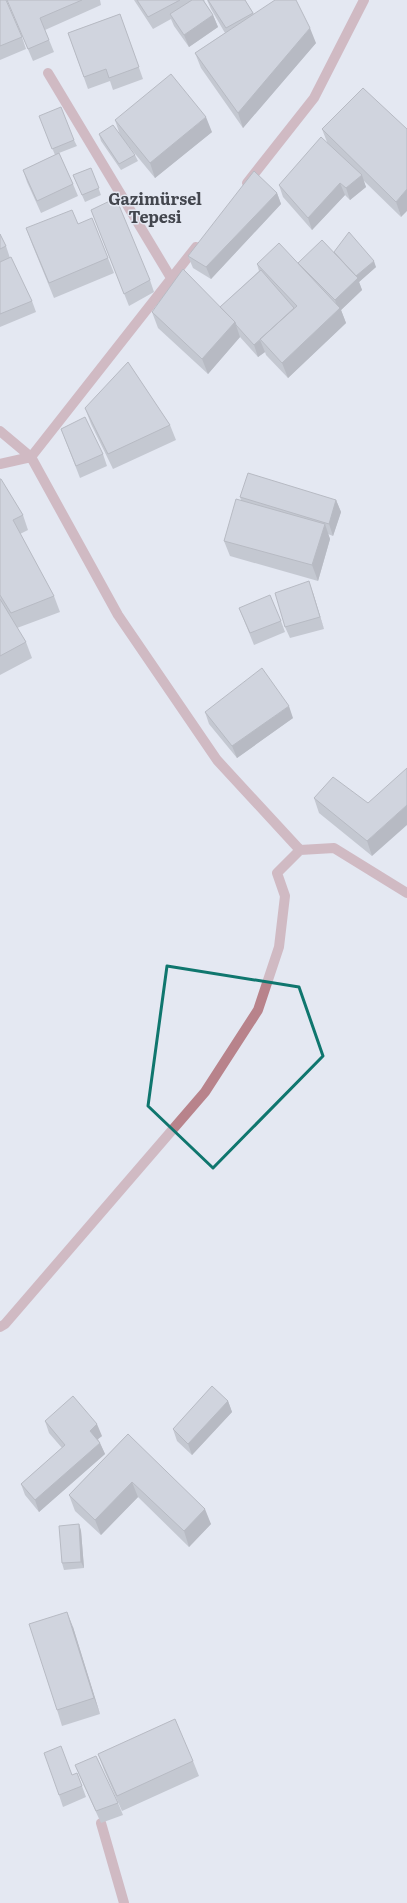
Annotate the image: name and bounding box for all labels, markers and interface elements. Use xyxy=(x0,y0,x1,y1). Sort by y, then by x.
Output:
district label: Gazimürsel Tepesi xyxy=(108,186,202,228)

